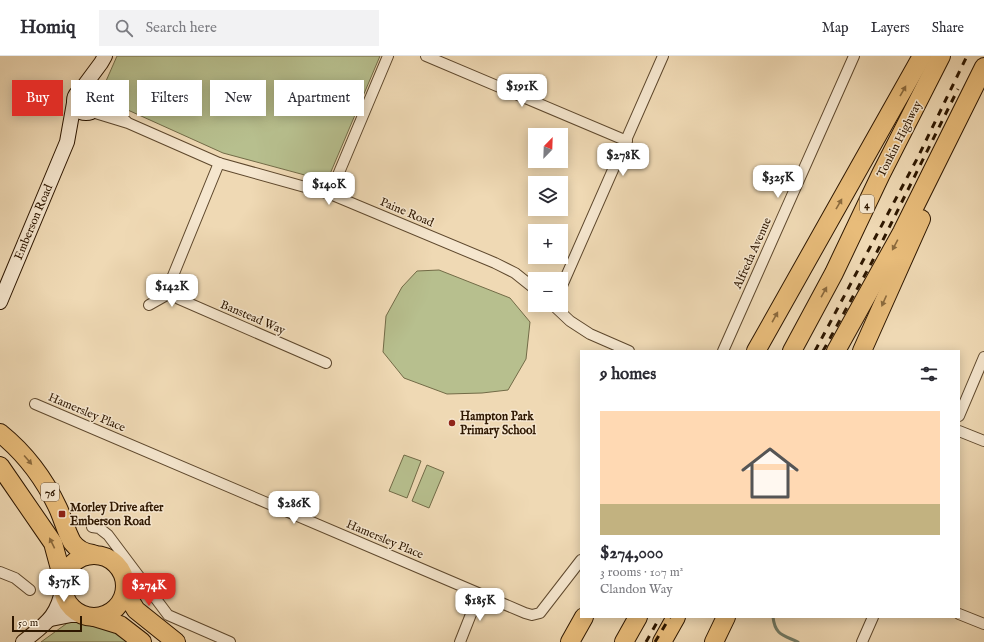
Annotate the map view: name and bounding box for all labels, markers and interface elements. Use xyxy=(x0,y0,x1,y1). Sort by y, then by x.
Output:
search box xyxy=(99,10,379,46)
text: Homiq xyxy=(20,16,75,40)
icon: search xyxy=(113,17,135,39)
text: Search here xyxy=(145,18,217,37)
text: Map xyxy=(822,19,849,37)
text: Layers xyxy=(871,19,910,37)
text: Share xyxy=(932,19,964,37)
pin: $191K xyxy=(494,74,550,108)
text: $191K xyxy=(506,78,538,95)
chip: Buy xyxy=(12,80,63,116)
chip: Rent xyxy=(71,80,129,116)
chip: Filters xyxy=(137,80,202,116)
chip: New xyxy=(210,80,266,116)
chip: Apartment xyxy=(274,80,364,116)
one-way arrow xyxy=(899,85,906,96)
street label: Tonkin Highway xyxy=(874,98,925,180)
north arrow xyxy=(528,128,568,168)
map controls xyxy=(528,128,568,312)
pin: $278K xyxy=(595,143,651,177)
text: $278K xyxy=(606,147,640,164)
pin: $325K xyxy=(750,165,806,199)
text: $325K xyxy=(762,169,794,186)
pin: $140K xyxy=(301,172,357,206)
text: $140K xyxy=(312,176,346,193)
button: layers xyxy=(528,176,568,216)
street label: Emberson Road xyxy=(11,182,56,262)
street label: Paine Road xyxy=(378,194,436,231)
road number: 4 xyxy=(860,195,874,213)
one-way arrow xyxy=(835,198,842,210)
street label: Alfreda Avenue xyxy=(730,215,775,292)
button: + xyxy=(528,224,568,264)
one-way arrow xyxy=(892,239,898,251)
button: − xyxy=(528,272,568,312)
pin: $142K xyxy=(144,274,200,308)
text: $142K xyxy=(155,278,189,295)
one-way arrow xyxy=(820,286,827,298)
one-way arrow xyxy=(881,296,887,307)
street label: Banstead Way xyxy=(218,297,288,338)
one-way arrow xyxy=(772,311,778,323)
icon: filters xyxy=(918,363,940,385)
text: 9 homes xyxy=(600,364,656,385)
street label: Hamersley Place xyxy=(46,389,128,436)
place label: Hampton Park Primary School xyxy=(460,409,536,439)
marker: Hampton Park Primary School xyxy=(447,418,457,428)
icon: home xyxy=(734,437,806,509)
one-way arrow xyxy=(24,455,33,465)
road number: 76 xyxy=(41,483,59,501)
pin: $286K xyxy=(266,491,322,525)
text: $286K xyxy=(277,495,311,512)
place label: Morley Drive after Emberson Road xyxy=(70,500,164,529)
marker: Morley Drive after Emberson Road xyxy=(57,509,67,519)
street label: Hamersley Place xyxy=(344,516,426,563)
one-way arrow xyxy=(49,537,55,549)
text: $274,000 xyxy=(600,543,663,564)
text: 3 rooms · 107 m² xyxy=(600,564,683,581)
pin: $375K xyxy=(36,569,92,603)
text: $375K xyxy=(48,573,80,590)
pin: $274K xyxy=(121,573,177,607)
text: $274K xyxy=(132,577,166,594)
text: Clandon Way xyxy=(600,581,673,598)
pin: $185K xyxy=(452,588,508,622)
text: $185K xyxy=(464,592,496,609)
scale bar xyxy=(12,614,82,633)
text: 50 m xyxy=(18,616,38,630)

